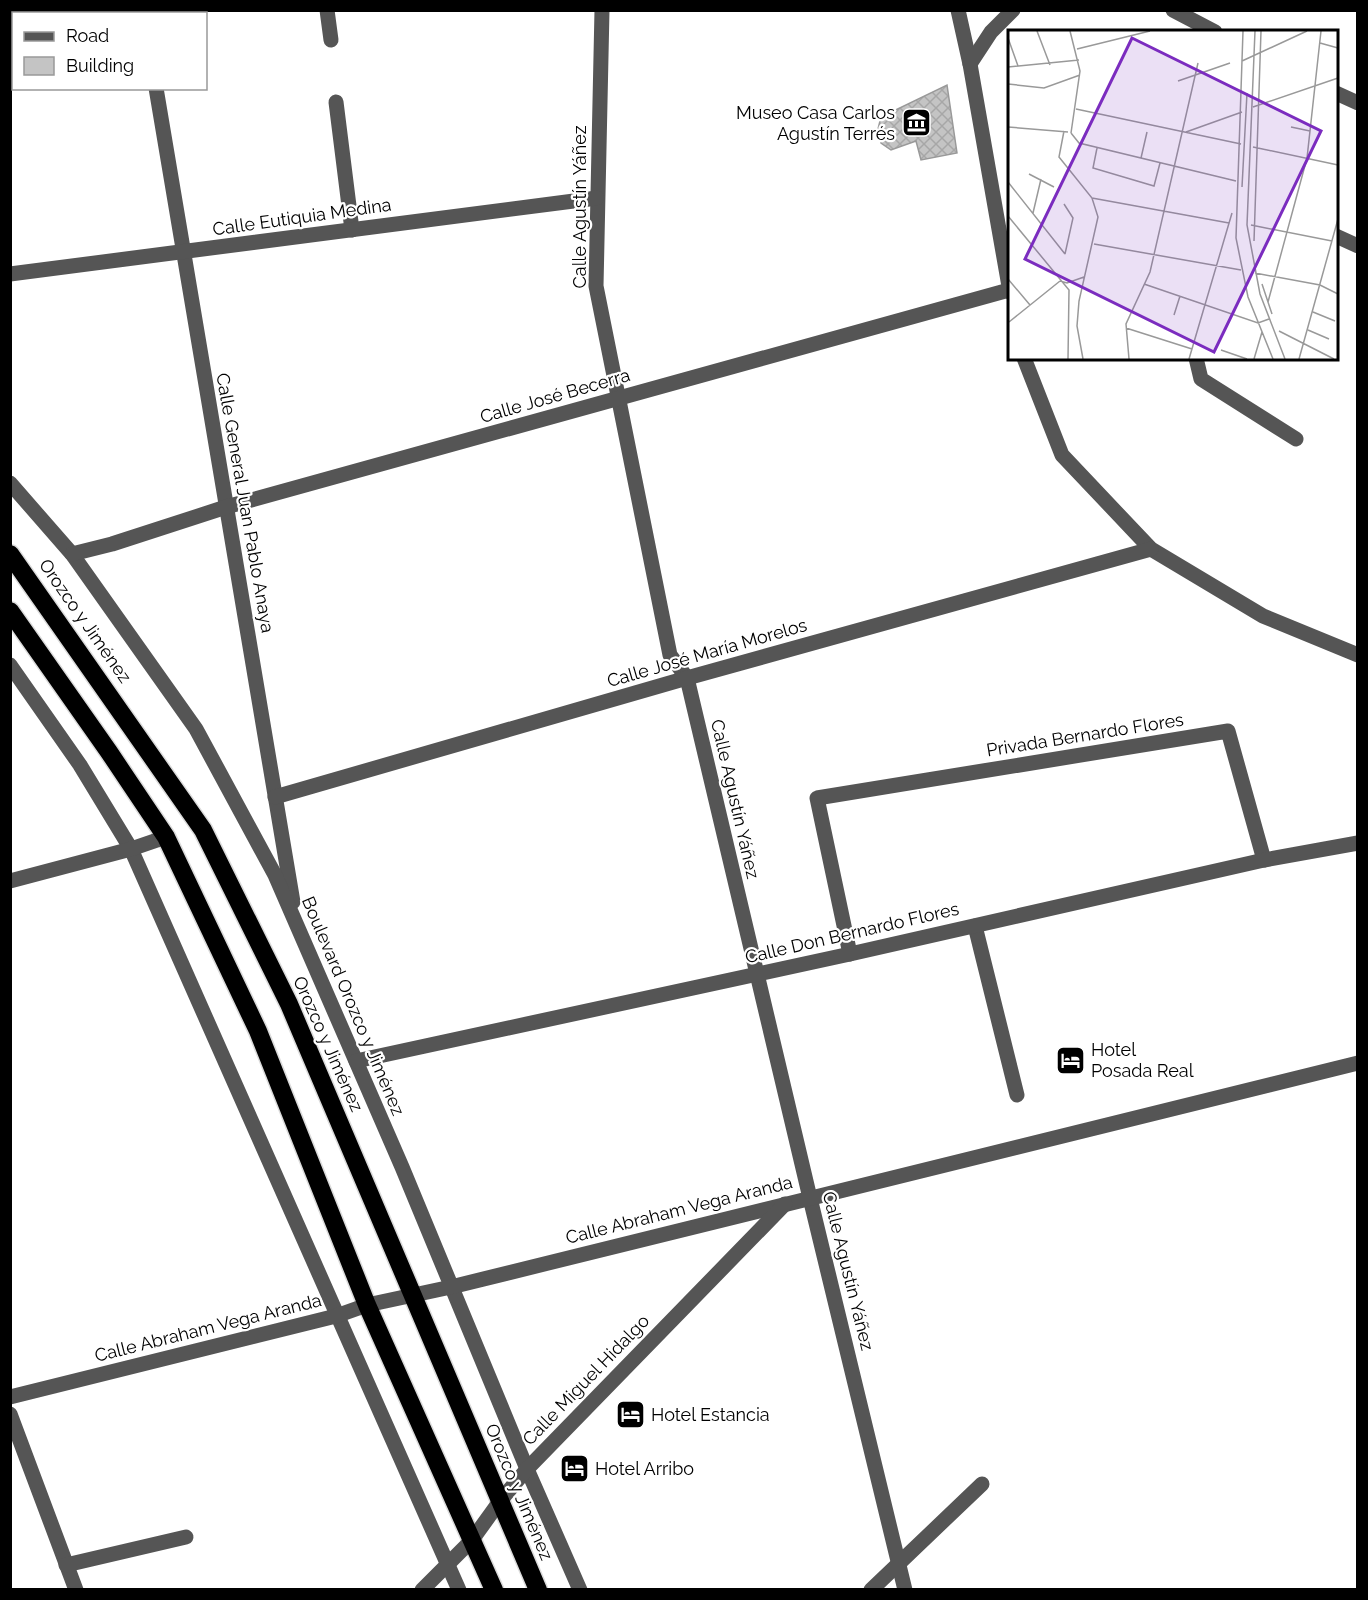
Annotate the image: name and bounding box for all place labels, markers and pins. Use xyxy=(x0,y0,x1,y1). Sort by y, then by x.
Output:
place label: Museo Casa Carlos Agustín Terrés xyxy=(736,102,895,144)
museum icon: Museo Casa Carlos Agustín Terrés xyxy=(900,107,932,139)
place label: Hotel Posada Real xyxy=(1091,1039,1194,1081)
hotel icon: Hotel Posada Real xyxy=(1054,1044,1086,1076)
hotel icon: Hotel Estancia xyxy=(614,1399,646,1431)
place label: Hotel Estancia xyxy=(651,1404,770,1425)
hotel icon: Hotel Arribo xyxy=(558,1453,590,1485)
place label: Hotel Arribo xyxy=(595,1458,694,1479)

